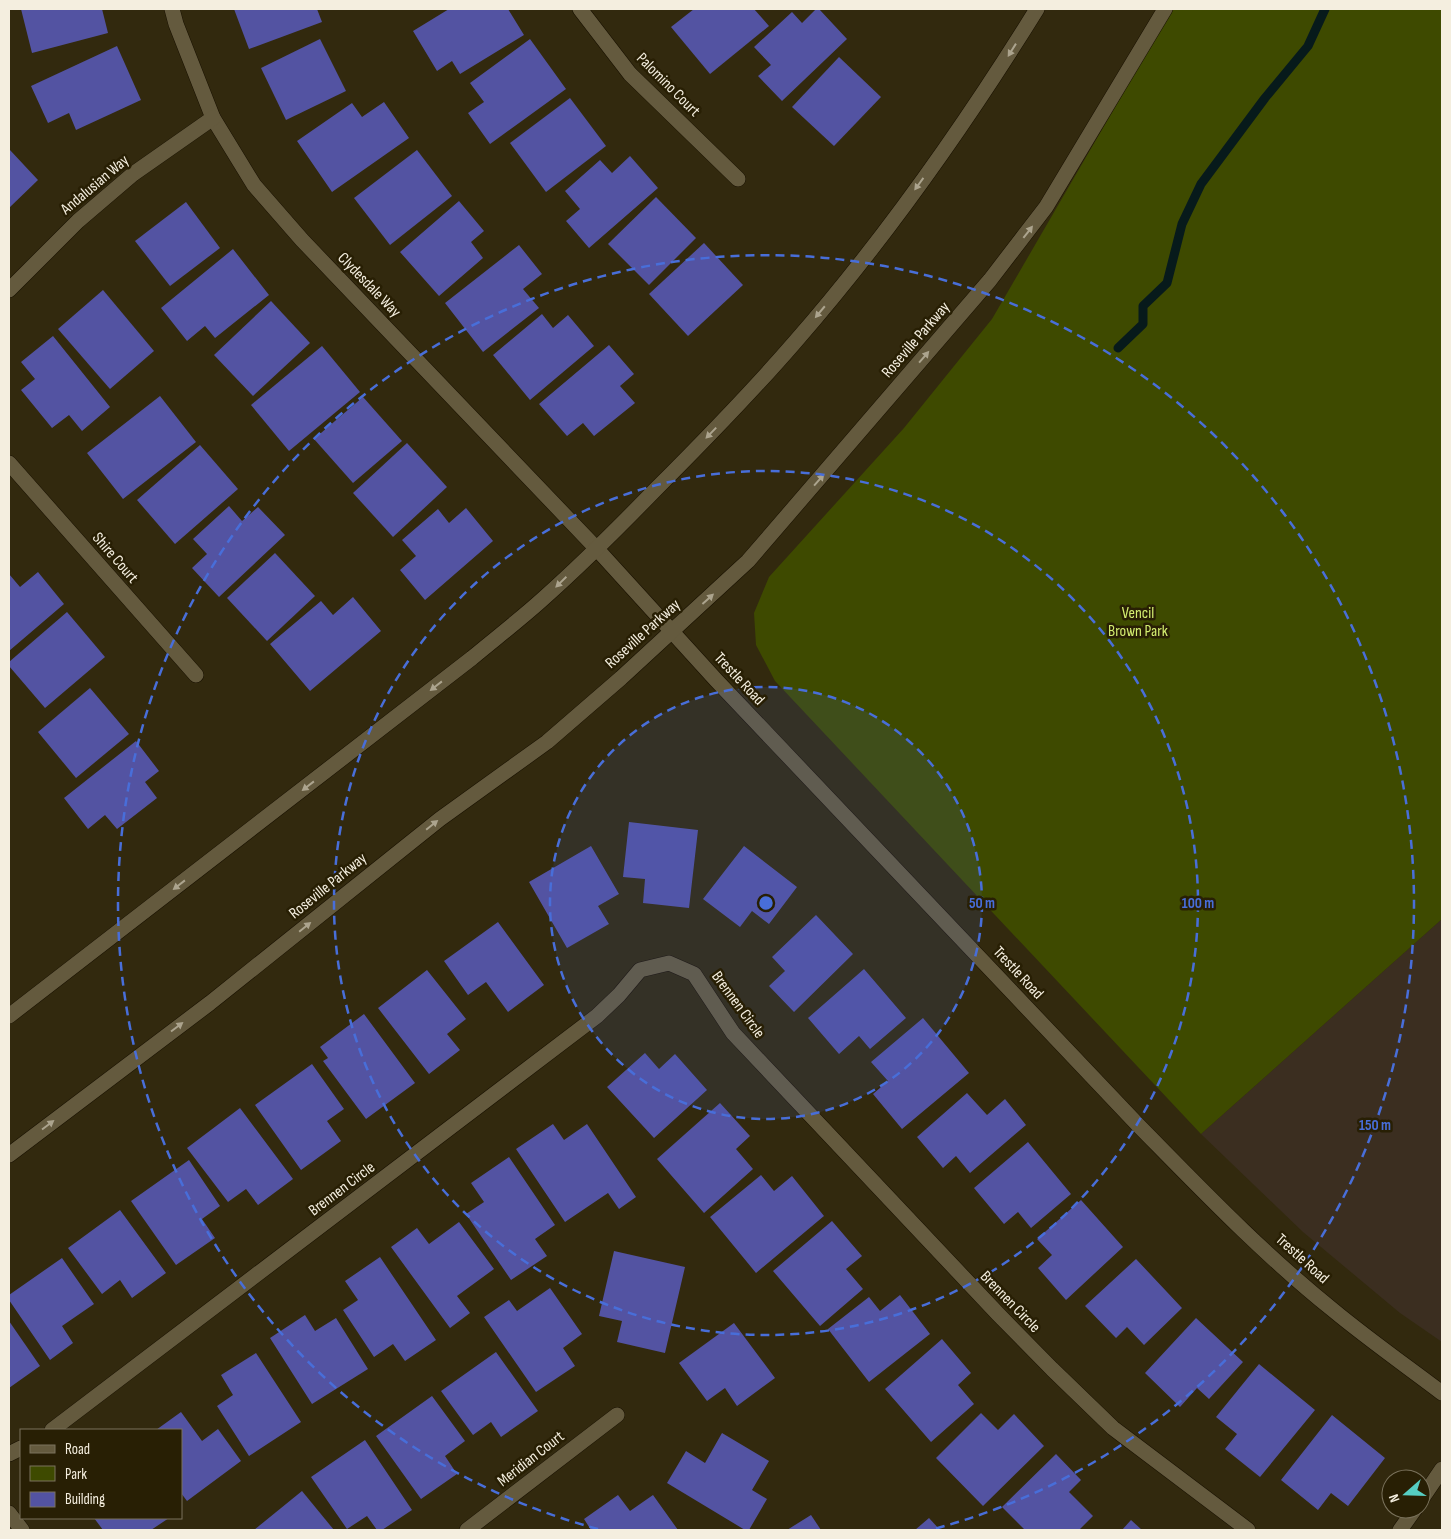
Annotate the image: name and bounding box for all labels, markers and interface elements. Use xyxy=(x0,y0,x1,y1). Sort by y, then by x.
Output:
one-way arrow xyxy=(1007,44,1016,57)
street label: Palomino Court xyxy=(632,49,704,121)
street label: Andalusian Way xyxy=(56,151,133,220)
one-way arrow xyxy=(914,177,924,191)
one-way arrow xyxy=(1022,225,1033,238)
street label: Clydesdale Way xyxy=(333,249,405,321)
street label: Roseville Parkway xyxy=(878,298,954,382)
one-way arrow xyxy=(814,305,825,318)
one-way arrow xyxy=(919,351,930,364)
one-way arrow xyxy=(705,426,717,438)
one-way arrow xyxy=(813,474,824,487)
street label: Shire Court xyxy=(88,529,142,587)
one-way arrow xyxy=(555,576,567,588)
one-way arrow xyxy=(702,593,714,605)
street label: Roseville Parkway xyxy=(602,595,684,673)
park label: Vencil Brown Park xyxy=(1108,604,1168,641)
street label: Trestle Road xyxy=(710,649,768,709)
one-way arrow xyxy=(430,681,443,692)
one-way arrow xyxy=(301,781,315,791)
one-way arrow xyxy=(425,820,438,831)
street label: Roseville Parkway xyxy=(285,849,371,923)
one-way arrow xyxy=(172,880,186,890)
centre of rings xyxy=(757,894,775,912)
text: 50 m xyxy=(969,894,995,913)
text: 100 m xyxy=(1182,894,1214,913)
one-way arrow xyxy=(298,921,311,932)
street label: Trestle Road xyxy=(989,943,1047,1003)
street label: Brennen Circle xyxy=(707,968,769,1042)
one-way arrow xyxy=(170,1022,183,1033)
text: 150 m xyxy=(1359,1116,1391,1135)
one-way arrow xyxy=(41,1120,54,1131)
street label: Brennen Circle xyxy=(305,1158,379,1220)
street label: Trestle Road xyxy=(1271,1230,1333,1288)
street label: Brennen Circle xyxy=(976,1267,1044,1337)
street label: Meridian Court xyxy=(494,1427,568,1491)
legend xyxy=(20,1429,182,1519)
text: Road xyxy=(65,1440,90,1459)
text: Park xyxy=(65,1465,87,1484)
north arrow xyxy=(1381,1469,1431,1519)
text: Building xyxy=(65,1490,105,1509)
text: N xyxy=(1385,1492,1404,1505)

